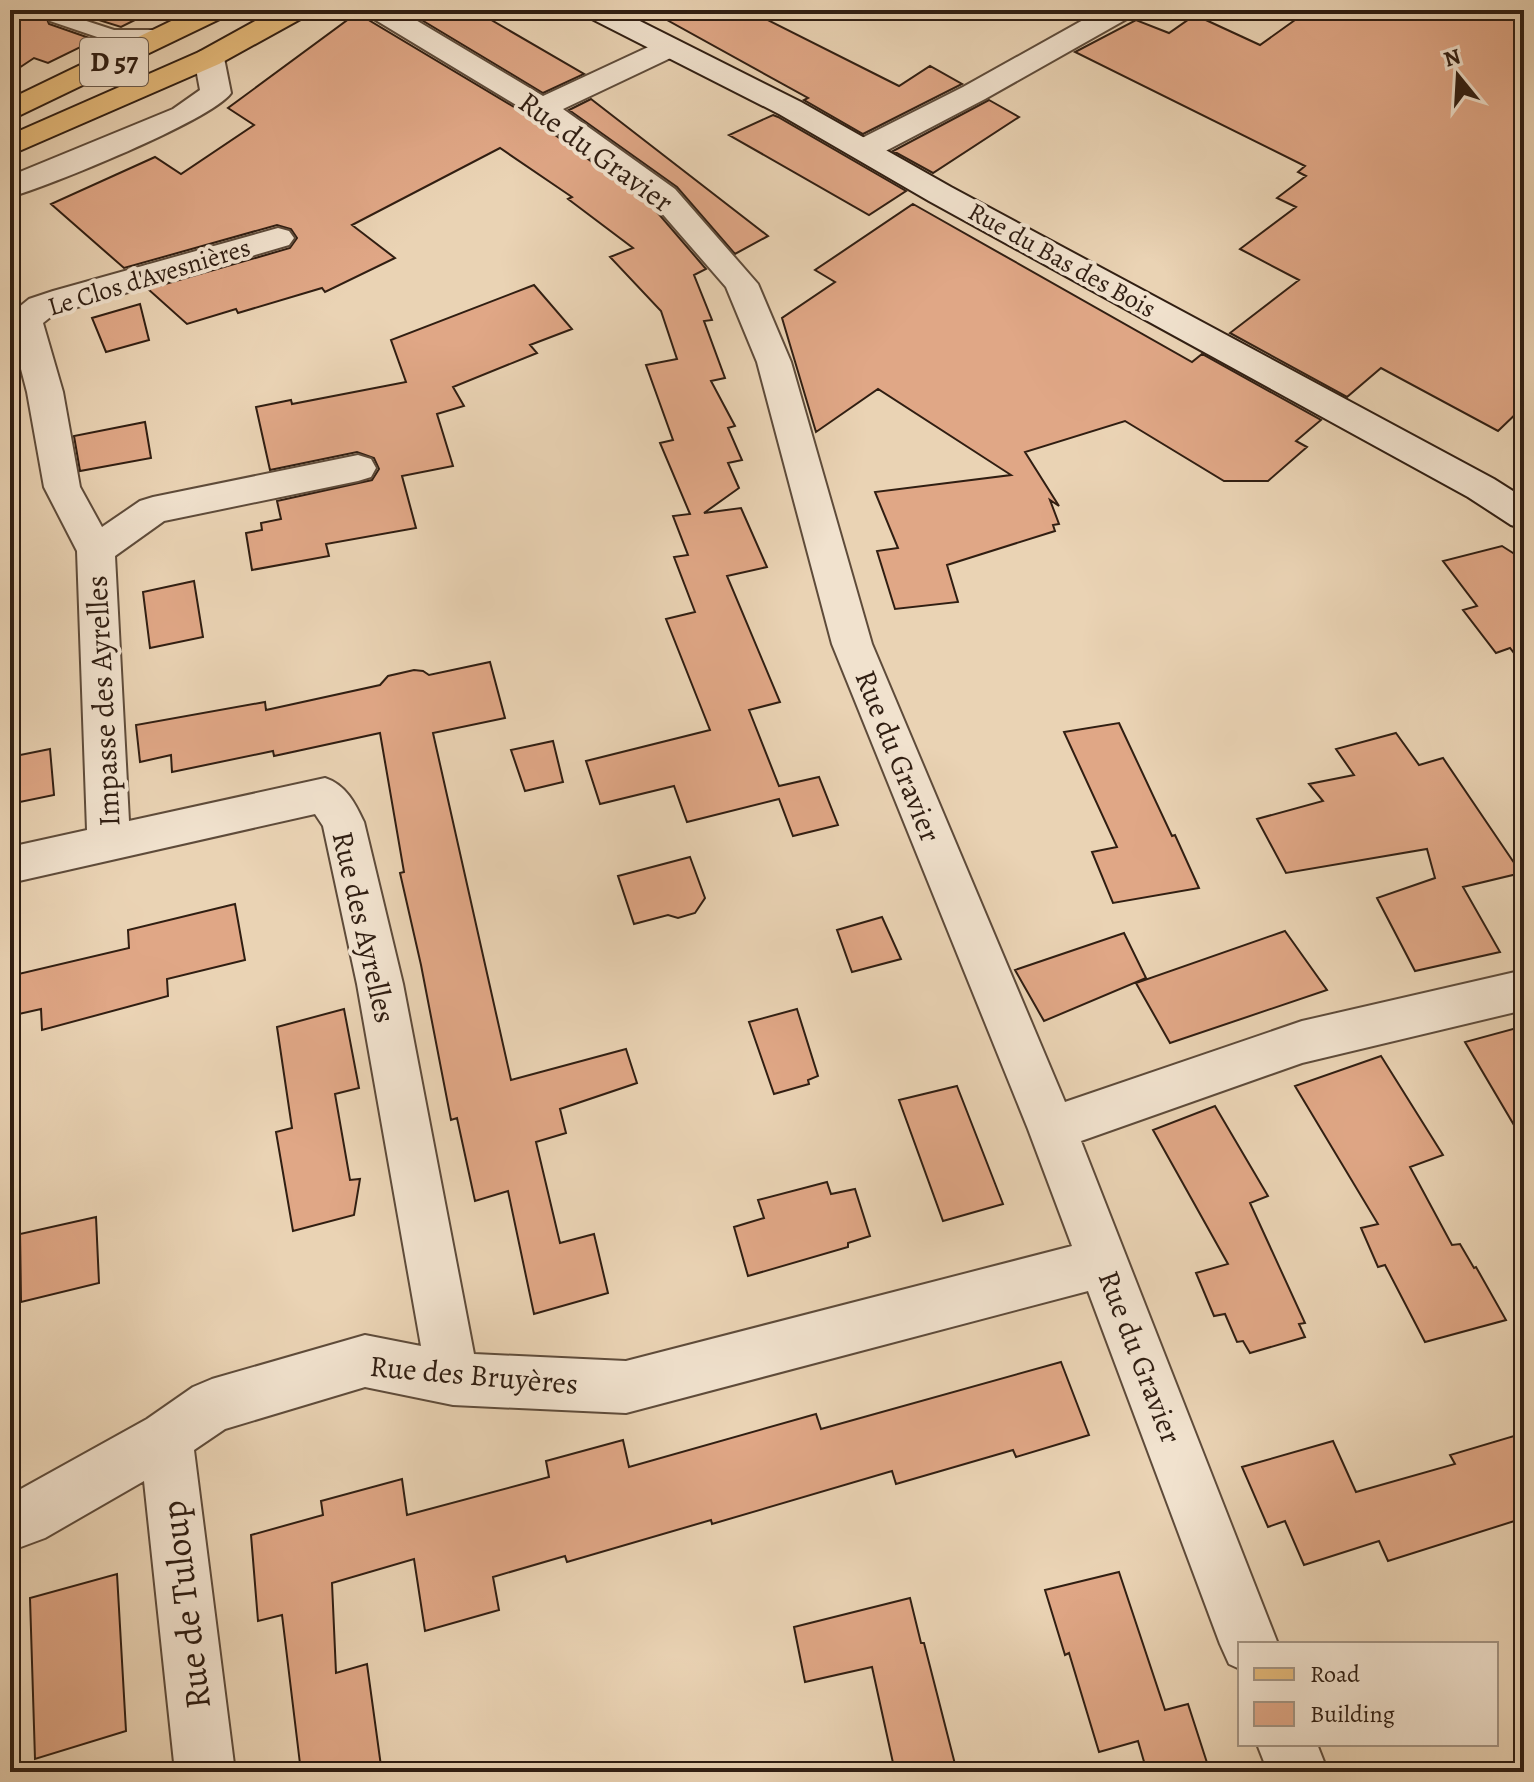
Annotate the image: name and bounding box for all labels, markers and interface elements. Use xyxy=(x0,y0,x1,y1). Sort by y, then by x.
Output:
north arrow xyxy=(1418,36,1498,116)
road number: D 57 xyxy=(80,38,148,86)
text: N xyxy=(1440,41,1464,75)
street label: Rue du Gravier xyxy=(511,82,681,222)
street label: Rue du Bas des Bois xyxy=(962,194,1162,326)
street label: Le Clos d'Avesnières xyxy=(43,230,255,324)
street label: Impasse des Ayrelles xyxy=(76,574,130,828)
street label: Rue du Gravier xyxy=(845,664,951,848)
street label: Rue des Ayrelles xyxy=(323,827,405,1027)
street label: Rue du Gravier xyxy=(1089,1265,1191,1449)
street label: Rue des Bruyères xyxy=(368,1346,580,1404)
street label: Rue de Tuloup xyxy=(148,1498,222,1712)
legend xyxy=(1238,1642,1498,1746)
text: Road xyxy=(1310,1658,1360,1690)
text: Building xyxy=(1310,1698,1395,1730)

